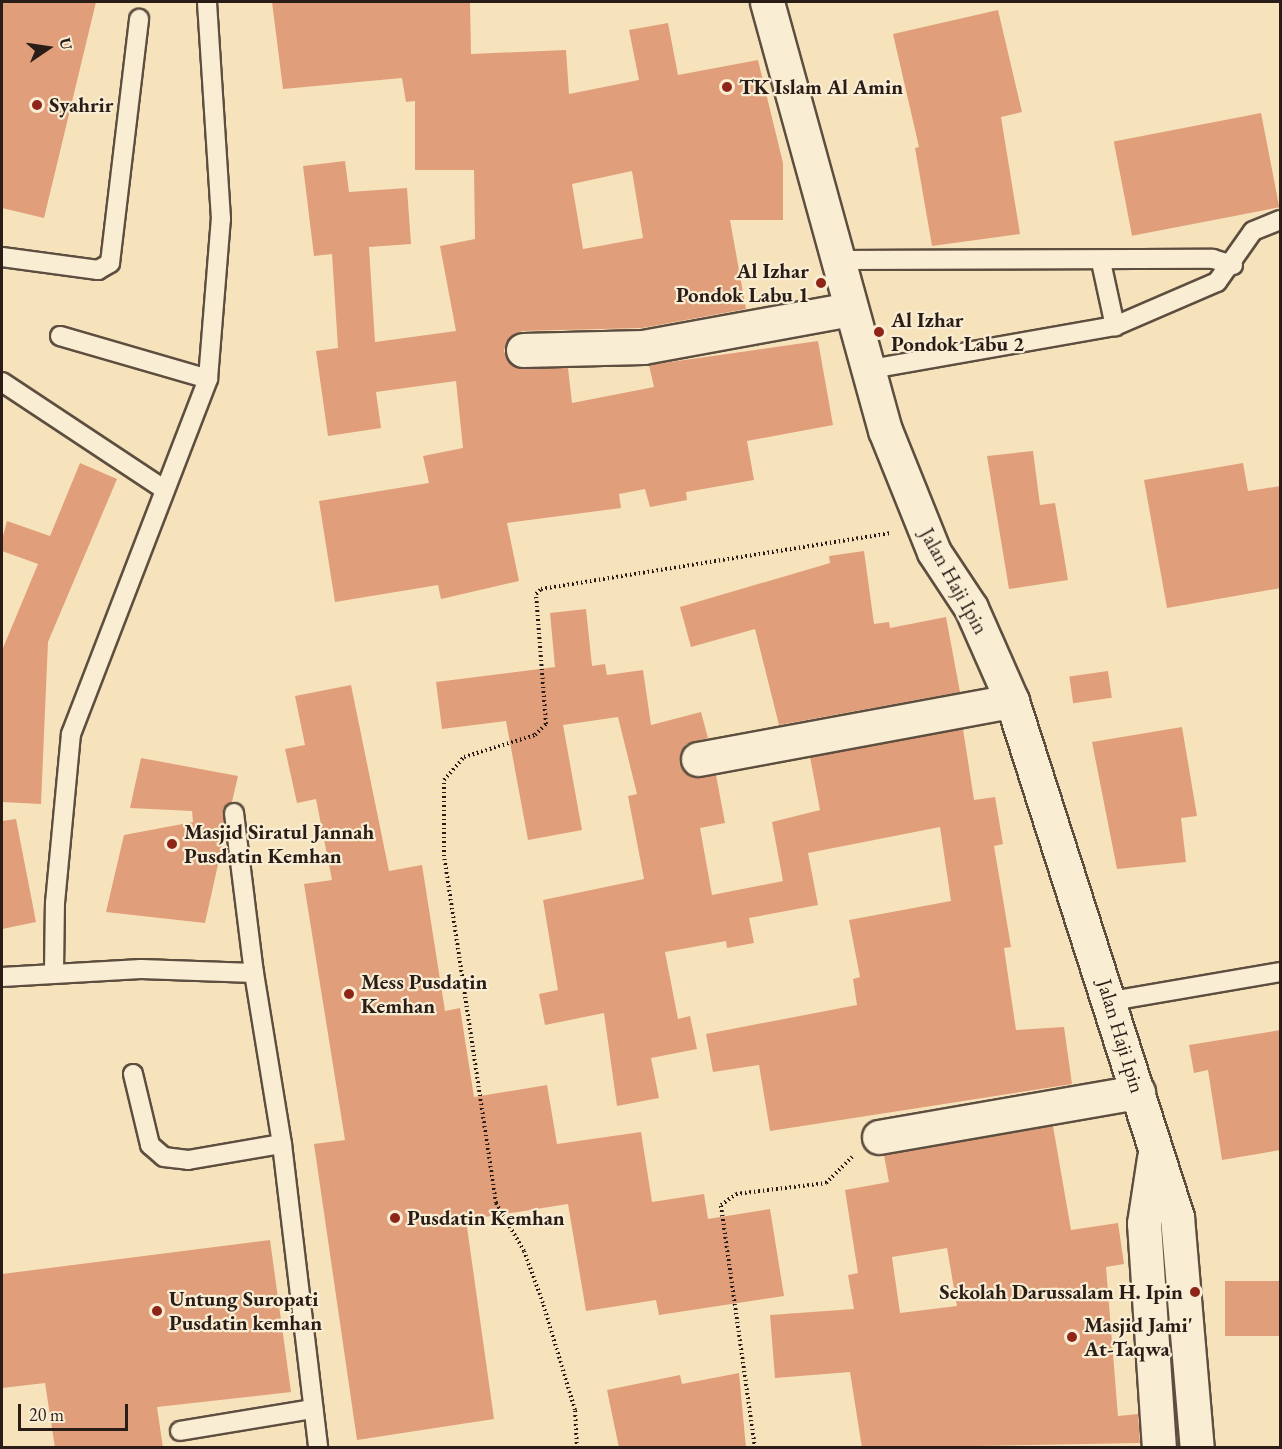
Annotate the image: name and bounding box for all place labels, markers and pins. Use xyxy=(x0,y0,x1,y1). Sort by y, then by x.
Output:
place label: TK Islam Al Amin xyxy=(739,74,903,100)
marker: TK Islam Al Amin xyxy=(720,80,734,94)
place label: Syahrir xyxy=(49,92,114,118)
marker: Syahrir xyxy=(30,98,44,112)
place label: Al Izhar Pondok Labu 1 xyxy=(676,258,809,308)
marker: Al Izhar Pondok Labu 1 xyxy=(814,276,828,290)
place label: Al Izhar Pondok Labu 2 xyxy=(891,307,1024,357)
marker: Al Izhar Pondok Labu 2 xyxy=(872,325,886,339)
place label: Masjid Siratul Jannah Pusdatin Kemhan xyxy=(184,819,374,869)
marker: Masjid Siratul Jannah Pusdatin Kemhan xyxy=(165,837,179,851)
place label: Mess Pusdatin Kemhan xyxy=(361,969,487,1019)
marker: Mess Pusdatin Kemhan xyxy=(342,987,356,1001)
place label: Pusdatin Kemhan xyxy=(407,1205,565,1231)
marker: Pusdatin Kemhan xyxy=(388,1211,402,1225)
place label: Sekolah Darussalam H. Ipin xyxy=(939,1279,1183,1305)
marker: Sekolah Darussalam H. Ipin xyxy=(1188,1285,1202,1299)
place label: Untung Suropati Pusdatin kemhan xyxy=(169,1286,322,1336)
marker: Untung Suropati Pusdatin kemhan xyxy=(150,1304,164,1318)
place label: Masjid Jami' At-Taqwa xyxy=(1084,1312,1193,1362)
marker: Masjid Jami' At-Taqwa xyxy=(1065,1330,1079,1344)

